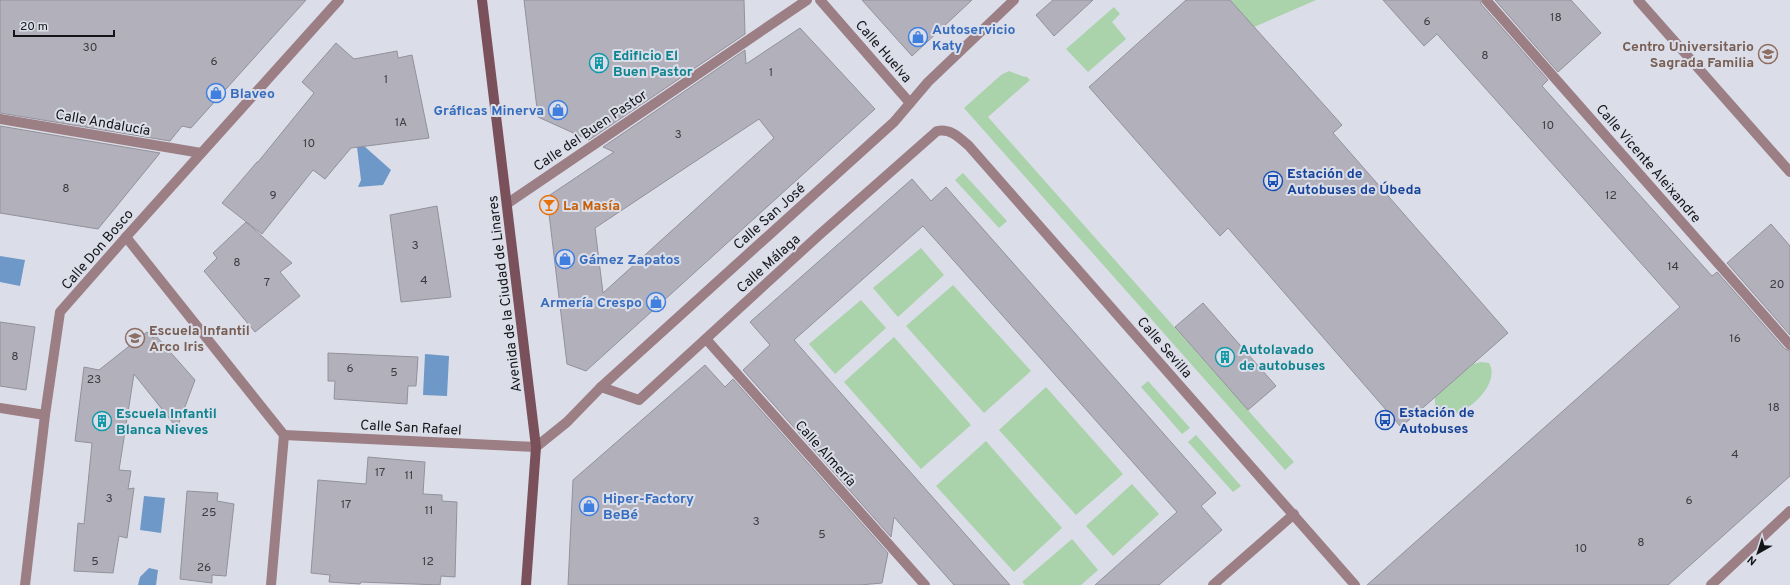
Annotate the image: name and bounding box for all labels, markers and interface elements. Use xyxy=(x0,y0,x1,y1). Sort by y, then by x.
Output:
house number: 18 xyxy=(1550,10,1562,26)
scale bar xyxy=(14,12,114,38)
house number: 6 xyxy=(1423,14,1431,30)
street label: Calle Huelva xyxy=(851,17,915,87)
text: 20 m xyxy=(20,19,48,35)
place label: Autoservicio Katy xyxy=(932,22,1015,55)
shop icon: Autoservicio Katy xyxy=(907,26,929,48)
place label: Centro Universitario Sagrada Familia xyxy=(1622,39,1754,72)
house number: 30 xyxy=(83,40,97,56)
school or university icon: Centro Universitario Sagrada Familia xyxy=(1757,43,1779,65)
place label: Edificio El Buen Pastor xyxy=(613,48,693,81)
house number: 8 xyxy=(1481,48,1489,64)
building icon: Edificio El Buen Pastor xyxy=(588,52,610,74)
house number: 6 xyxy=(210,54,218,70)
house number: 1 xyxy=(769,65,773,81)
house number: 1 xyxy=(384,72,388,88)
shop icon: Blaveo xyxy=(205,82,227,104)
place label: Blaveo xyxy=(230,86,275,103)
street label: Calle del Buen Pastor xyxy=(531,87,651,176)
shop icon: Gráficas Minerva xyxy=(547,99,569,121)
street label: Calle Vicente Aleixandre xyxy=(1592,101,1704,227)
place label: Gráficas Minerva xyxy=(433,103,544,120)
street label: Calle Andalucía xyxy=(54,107,152,140)
house number: 1A xyxy=(395,115,407,131)
house number: 10 xyxy=(1542,118,1554,134)
house number: 3 xyxy=(674,127,682,143)
house number: 10 xyxy=(303,136,315,152)
place label: Estación de Autobuses de Úbeda xyxy=(1287,166,1421,199)
bus stop icon: Estación de Autobuses de Úbeda xyxy=(1262,170,1284,192)
street label: Calle San José xyxy=(731,180,809,254)
house number: 8 xyxy=(62,181,70,197)
house number: 9 xyxy=(269,188,277,204)
house number: 12 xyxy=(1605,188,1617,204)
street label: Avenida de la Ciudad de Linares xyxy=(485,194,526,393)
bar icon: La Masía xyxy=(538,194,560,216)
place label: La Masía xyxy=(563,198,620,215)
street label: Calle Don Bosco xyxy=(59,206,138,294)
street label: Calle Málaga xyxy=(734,231,804,297)
house number: 3 xyxy=(411,238,419,254)
shop icon: Gámez Zapatos xyxy=(554,248,576,270)
place label: Gámez Zapatos xyxy=(579,252,680,269)
house number: 8 xyxy=(233,255,241,271)
house number: 14 xyxy=(1667,259,1679,275)
house number: 4 xyxy=(420,273,428,289)
house number: 7 xyxy=(264,275,270,291)
house number: 20 xyxy=(1769,277,1785,293)
shop icon: Armería Crespo xyxy=(645,291,667,313)
place label: Armería Crespo xyxy=(540,295,642,312)
street label: Calle Sevilla xyxy=(1133,314,1195,382)
place label: Escuela Infantil Arco Iris xyxy=(149,323,250,356)
school or university icon: Escuela Infantil Arco Iris xyxy=(124,327,146,349)
house number: 16 xyxy=(1729,331,1741,347)
place label: Autolavado de autobuses xyxy=(1239,342,1326,375)
building icon: Autolavado de autobuses xyxy=(1214,346,1236,368)
house number: 8 xyxy=(11,349,19,365)
house number: 6 xyxy=(346,361,354,377)
house number: 5 xyxy=(390,365,398,381)
house number: 23 xyxy=(87,372,101,388)
house number: 18 xyxy=(1768,400,1780,416)
place label: Estación de Autobuses xyxy=(1399,405,1475,438)
place label: Escuela Infantil Blanca Nieves xyxy=(116,406,217,439)
bus stop icon: Estación de Autobuses xyxy=(1374,409,1396,431)
building icon: Escuela Infantil Blanca Nieves xyxy=(91,410,113,432)
street label: Calle San Rafael xyxy=(360,417,462,440)
street label: Calle Almería xyxy=(791,417,859,491)
house number: 4 xyxy=(1731,447,1739,463)
house number: 17 xyxy=(375,465,385,481)
house number: 11 xyxy=(405,468,413,484)
house number: 3 xyxy=(105,491,113,507)
place label: Hiper-Factory BeBé xyxy=(603,491,694,524)
house number: 6 xyxy=(1685,493,1693,509)
shop icon: Hiper-Factory BeBé xyxy=(578,495,600,517)
house number: 17 xyxy=(341,497,351,513)
house number: 11 xyxy=(425,503,433,519)
house number: 25 xyxy=(202,505,216,521)
house number: 3 xyxy=(752,514,760,530)
house number: 5 xyxy=(818,527,826,543)
north arrow xyxy=(1738,533,1778,573)
house number: 8 xyxy=(1637,535,1645,551)
house number: 10 xyxy=(1575,541,1587,557)
text: N xyxy=(1745,552,1760,568)
house number: 5 xyxy=(91,554,99,570)
house number: 12 xyxy=(422,554,434,570)
house number: 26 xyxy=(197,560,211,576)

